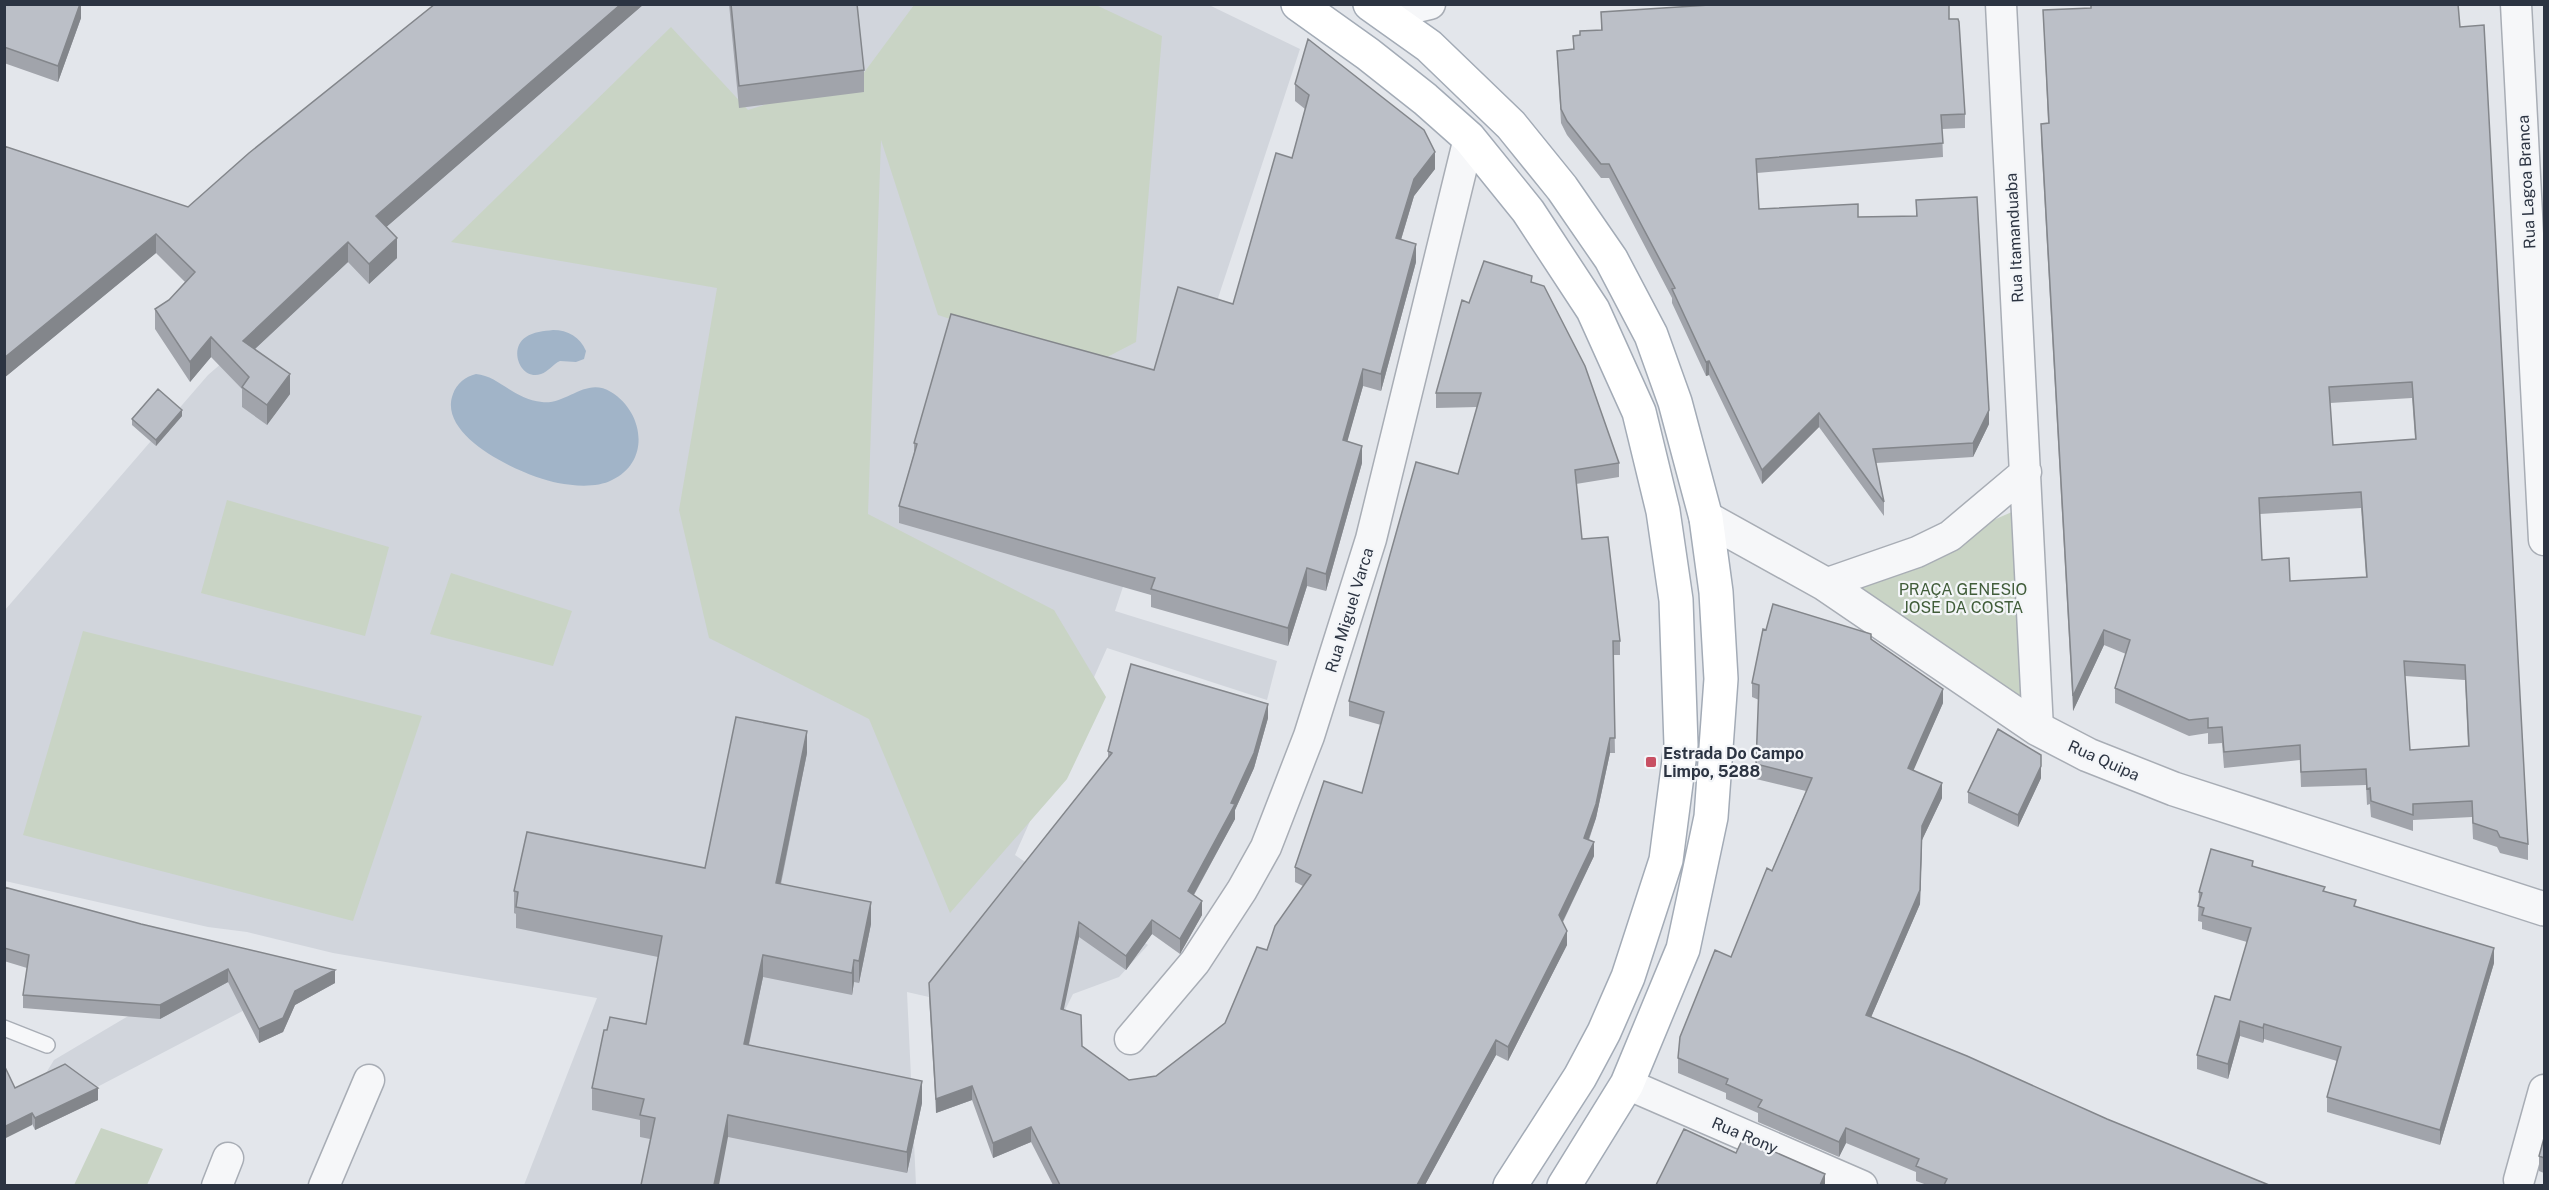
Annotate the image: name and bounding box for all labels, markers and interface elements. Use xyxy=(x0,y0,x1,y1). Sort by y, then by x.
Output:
street label: Rua Lagoa Branca xyxy=(2514,114,2539,249)
street label: Rua Itamanduaba xyxy=(2002,173,2027,303)
street label: Rua Miguel Varca xyxy=(1321,545,1378,675)
park label: PRAÇA GENESIO JOSE DA COSTA xyxy=(1899,580,2027,617)
street label: Rua Quipa xyxy=(2065,736,2143,785)
place label: Estrada Do Campo Limpo, 5288 xyxy=(1663,744,1804,781)
marker: Estrada Do Campo Limpo, 5288 xyxy=(1644,755,1658,769)
street label: Rua Rony xyxy=(1709,1113,1781,1158)

